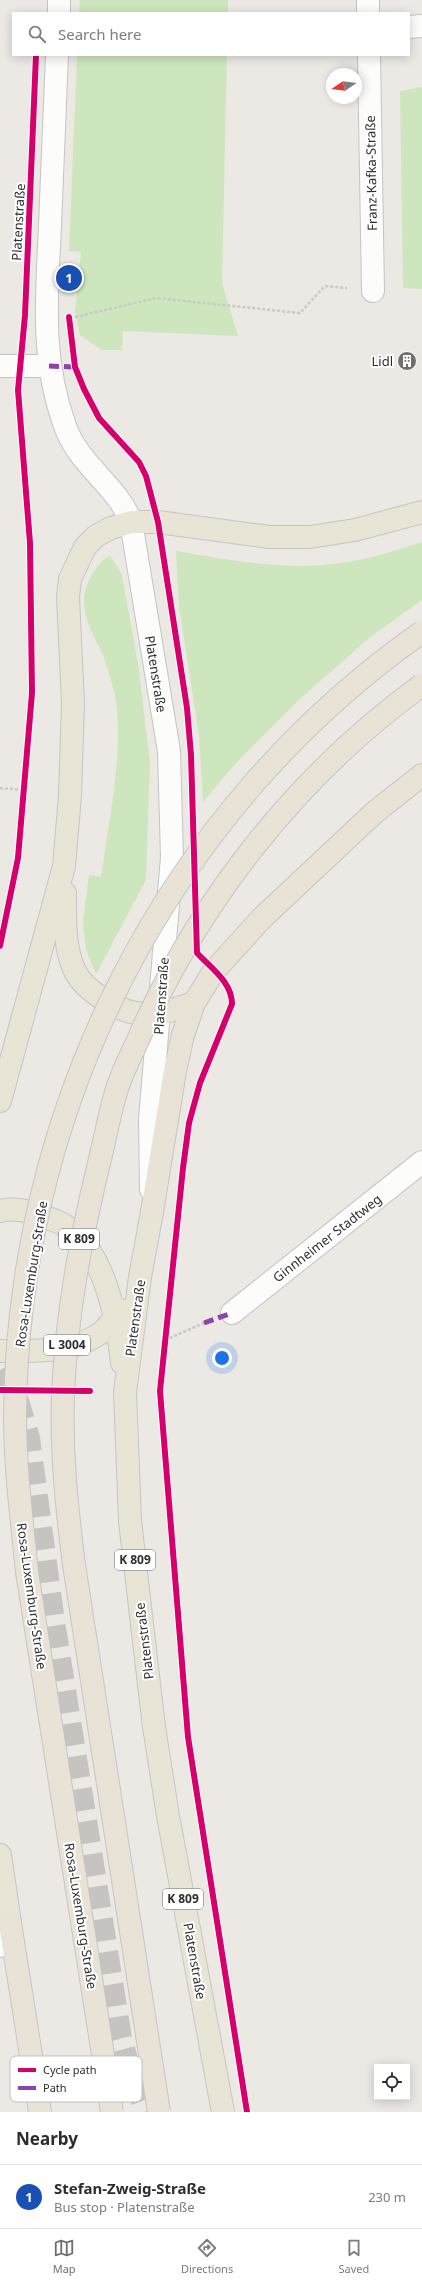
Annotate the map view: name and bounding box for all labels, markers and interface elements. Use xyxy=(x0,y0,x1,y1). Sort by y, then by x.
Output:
search box xyxy=(12,12,410,56)
icon: search xyxy=(26,23,48,45)
text: Search here xyxy=(58,24,141,44)
north arrow xyxy=(326,68,362,104)
street label: Franz-Kafka-Straße xyxy=(361,115,381,231)
street label: Platenstraße xyxy=(7,183,29,261)
pin: 1 xyxy=(56,263,82,293)
building icon: Lidl xyxy=(396,350,418,372)
place label: Lidl xyxy=(371,352,393,370)
street label: Platenstraße xyxy=(141,634,171,714)
street label: Platenstraße xyxy=(149,957,173,1035)
street label: Ginnheimer Stadtweg xyxy=(269,1190,385,1286)
street label: Rosa-Luxemburg-Straße xyxy=(11,1200,51,1348)
road number: K 809 xyxy=(59,1229,99,1249)
street label: Platenstraße xyxy=(121,1278,149,1358)
road number: L 3004 xyxy=(44,1335,90,1355)
your location xyxy=(212,1348,232,1368)
street label: Rosa-Luxemburg-Straße xyxy=(13,1522,51,1670)
road number: K 809 xyxy=(115,1550,155,1570)
street label: Platenstraße xyxy=(130,1601,158,1681)
street label: Rosa-Luxemburg-Straße xyxy=(61,1842,101,1990)
road number: K 809 xyxy=(163,1889,203,1909)
street label: Platenstraße xyxy=(179,1921,211,2001)
legend xyxy=(10,2056,142,2102)
text: Cycle path xyxy=(43,2062,96,2077)
map controls xyxy=(374,2064,410,2100)
button: locate xyxy=(374,2064,410,2100)
text: Path xyxy=(43,2080,67,2095)
text: Nearby xyxy=(16,2127,78,2150)
text: Stefan-Zweig-Straße xyxy=(54,2178,206,2198)
text: 1 xyxy=(25,2188,33,2206)
text: 230 m xyxy=(368,2188,406,2206)
text: Bus stop · Platenstraße xyxy=(54,2198,195,2216)
tab: Map xyxy=(53,2237,76,2276)
tab: Directions xyxy=(181,2237,233,2276)
tab: Saved xyxy=(339,2237,369,2276)

